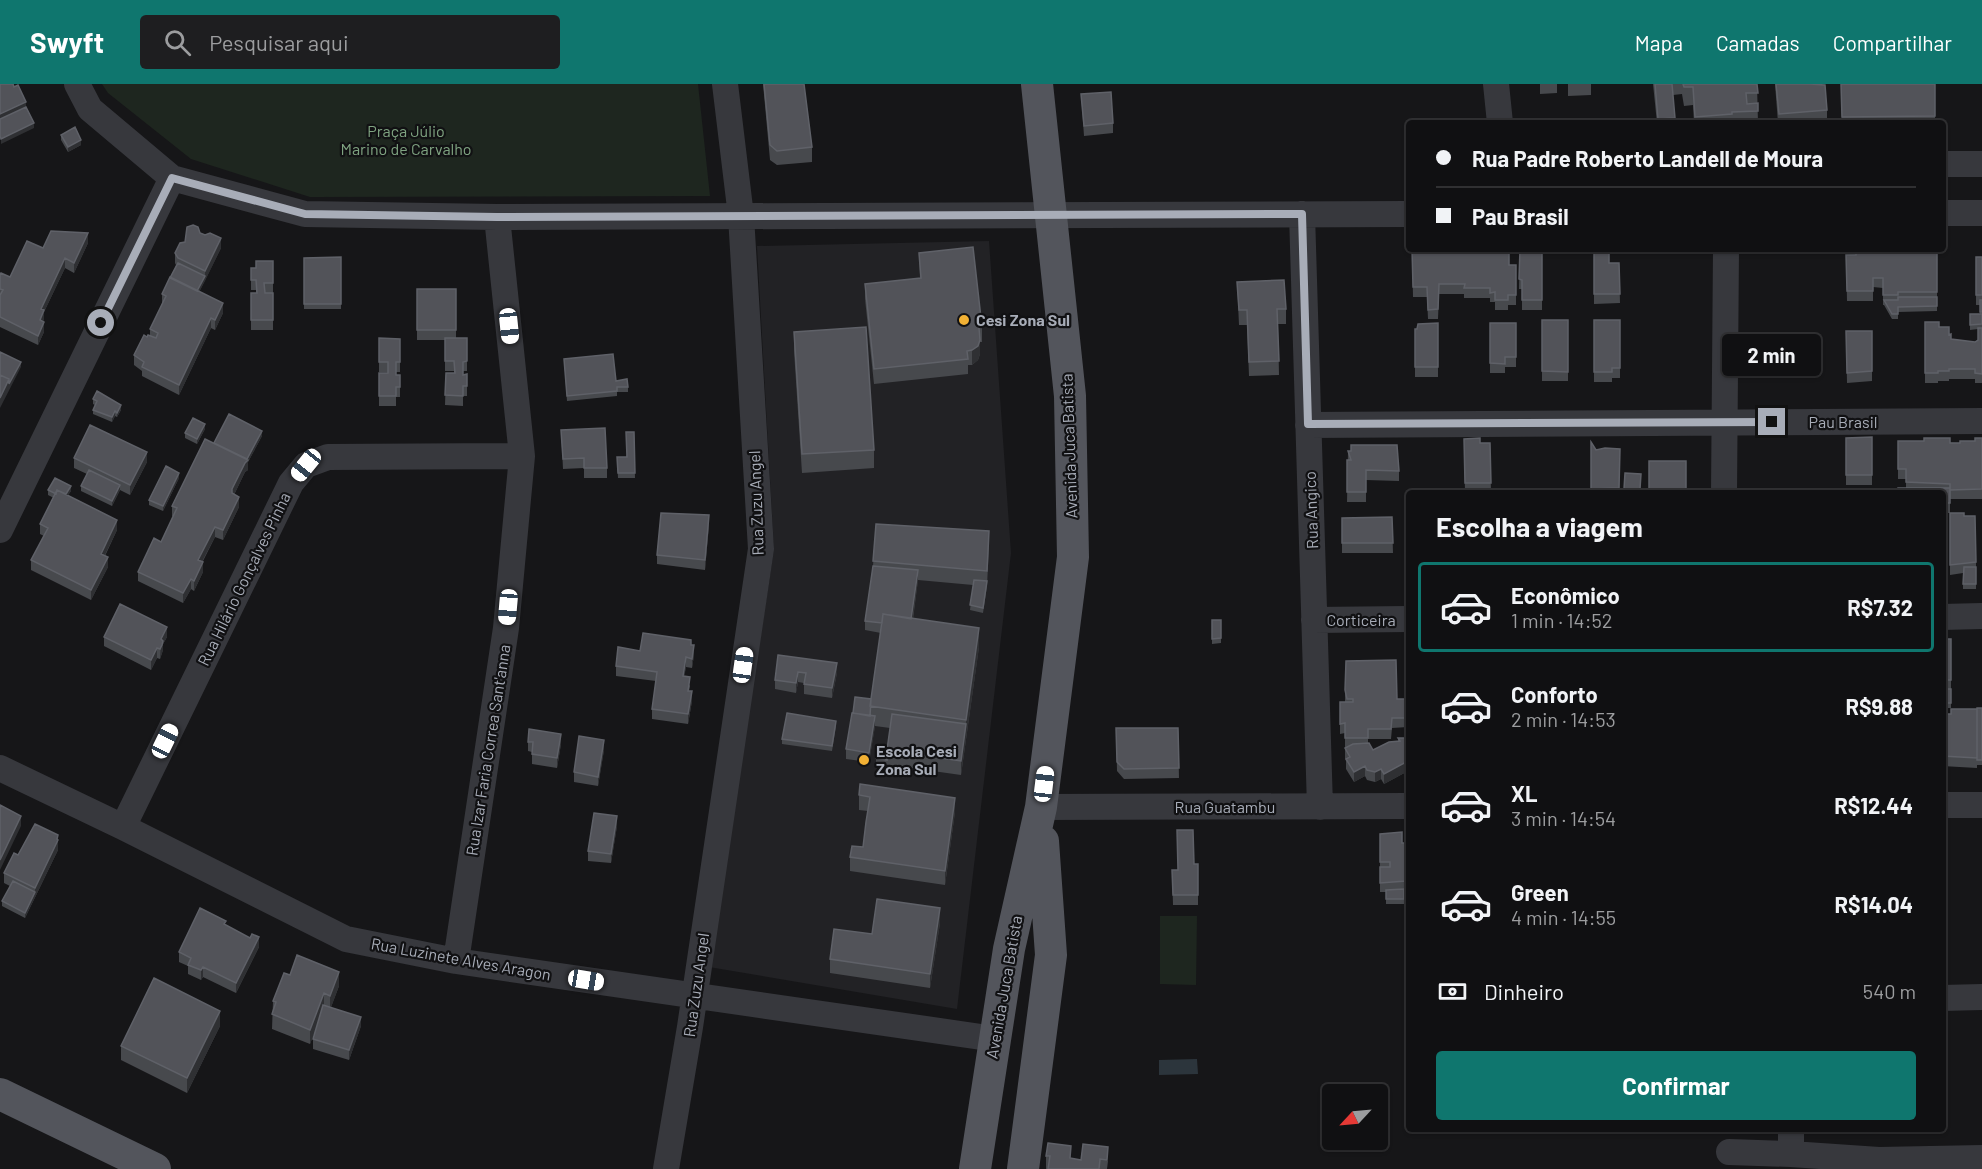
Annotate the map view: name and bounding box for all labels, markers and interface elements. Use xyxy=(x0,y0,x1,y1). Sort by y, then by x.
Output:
search box xyxy=(140,15,560,69)
text: Swyft xyxy=(30,25,104,59)
icon: search xyxy=(161,26,194,59)
text: Pesquisar aqui xyxy=(209,29,349,55)
text: Mapa xyxy=(1635,30,1683,55)
text: Camadas xyxy=(1716,30,1800,55)
text: Compartilhar xyxy=(1833,30,1952,55)
park label: Praça Júlio Marino de Carvalho xyxy=(341,121,472,158)
text: Rua Padre Roberto Landell de Moura xyxy=(1472,145,1823,171)
text: Pau Brasil xyxy=(1472,203,1569,229)
car xyxy=(498,307,520,345)
route start xyxy=(87,309,114,336)
place label: Cesi Zona Sul xyxy=(976,310,1070,329)
marker: Cesi Zona Sul xyxy=(957,313,971,327)
callout: 2 min xyxy=(1722,335,1822,377)
text: 2 min xyxy=(1748,343,1795,367)
street label: Avenida Juca Batista xyxy=(1056,373,1081,519)
route end xyxy=(1758,408,1785,435)
street label: Pau Brasil xyxy=(1809,412,1877,431)
car xyxy=(288,445,324,485)
street label: Rua Zuzu Angel xyxy=(744,450,767,556)
street label: Rua Angico xyxy=(1300,471,1321,549)
street label: Rua Hilário Gonçalves Pinha xyxy=(193,489,294,669)
text: Escolha a viagem xyxy=(1436,510,1643,542)
icon: car xyxy=(1439,580,1493,634)
text: Econômico xyxy=(1511,582,1620,608)
car xyxy=(497,588,519,626)
text: R$7.32 xyxy=(1847,594,1913,620)
text: 1 min · 14:52 xyxy=(1511,608,1612,632)
street label: Corticeira xyxy=(1326,610,1396,629)
street label: Rua Izar Faria Correa Sant'anna xyxy=(461,643,514,857)
car xyxy=(732,646,754,684)
icon: car xyxy=(1439,679,1493,733)
text: Conforto xyxy=(1511,681,1598,707)
text: R$9.88 xyxy=(1845,693,1913,719)
text: 2 min · 14:53 xyxy=(1511,707,1616,731)
car xyxy=(149,721,181,761)
place label: Escola Cesi Zona Sul xyxy=(876,741,957,778)
marker: Escola Cesi Zona Sul xyxy=(857,753,871,767)
car xyxy=(1033,765,1055,803)
icon: car xyxy=(1439,778,1493,832)
text: XL xyxy=(1511,780,1537,806)
text: R$12.44 xyxy=(1834,792,1913,818)
street label: Rua Guatambu xyxy=(1175,797,1275,816)
text: 3 min · 14:54 xyxy=(1511,806,1616,830)
icon: car xyxy=(1439,877,1493,931)
text: Green xyxy=(1511,879,1569,905)
text: R$14.04 xyxy=(1835,891,1913,917)
text: 4 min · 14:55 xyxy=(1511,905,1616,929)
street label: Avenida Juca Batista xyxy=(982,914,1025,1060)
street label: Rua Zuzu Angel xyxy=(679,932,712,1038)
street label: Rua Luzinete Alves Aragon xyxy=(370,933,553,984)
car xyxy=(567,968,605,992)
icon: cash xyxy=(1436,975,1469,1008)
text: Dinheiro xyxy=(1484,978,1564,1004)
text: 540 m xyxy=(1863,979,1916,1003)
button: Confirmar xyxy=(1436,1051,1916,1120)
north arrow xyxy=(1322,1084,1388,1150)
map controls xyxy=(1322,1084,1388,1150)

